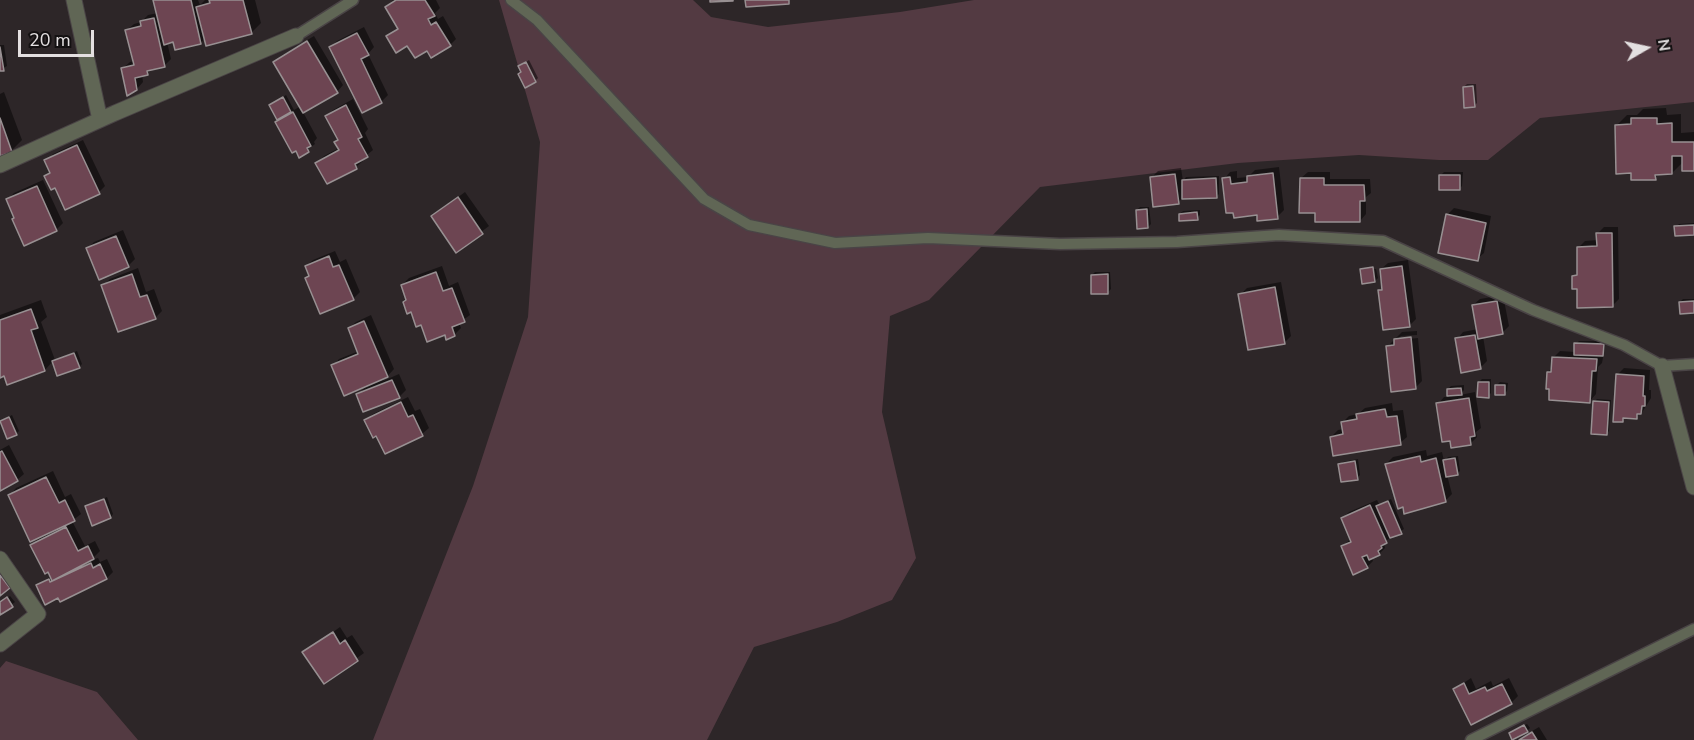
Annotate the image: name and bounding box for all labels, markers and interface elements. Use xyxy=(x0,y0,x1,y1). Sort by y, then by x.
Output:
scale bar xyxy=(21,18,98,56)
north arrow xyxy=(1616,18,1676,78)
text: 20 m xyxy=(29,28,71,52)
text: N xyxy=(1652,38,1676,53)

